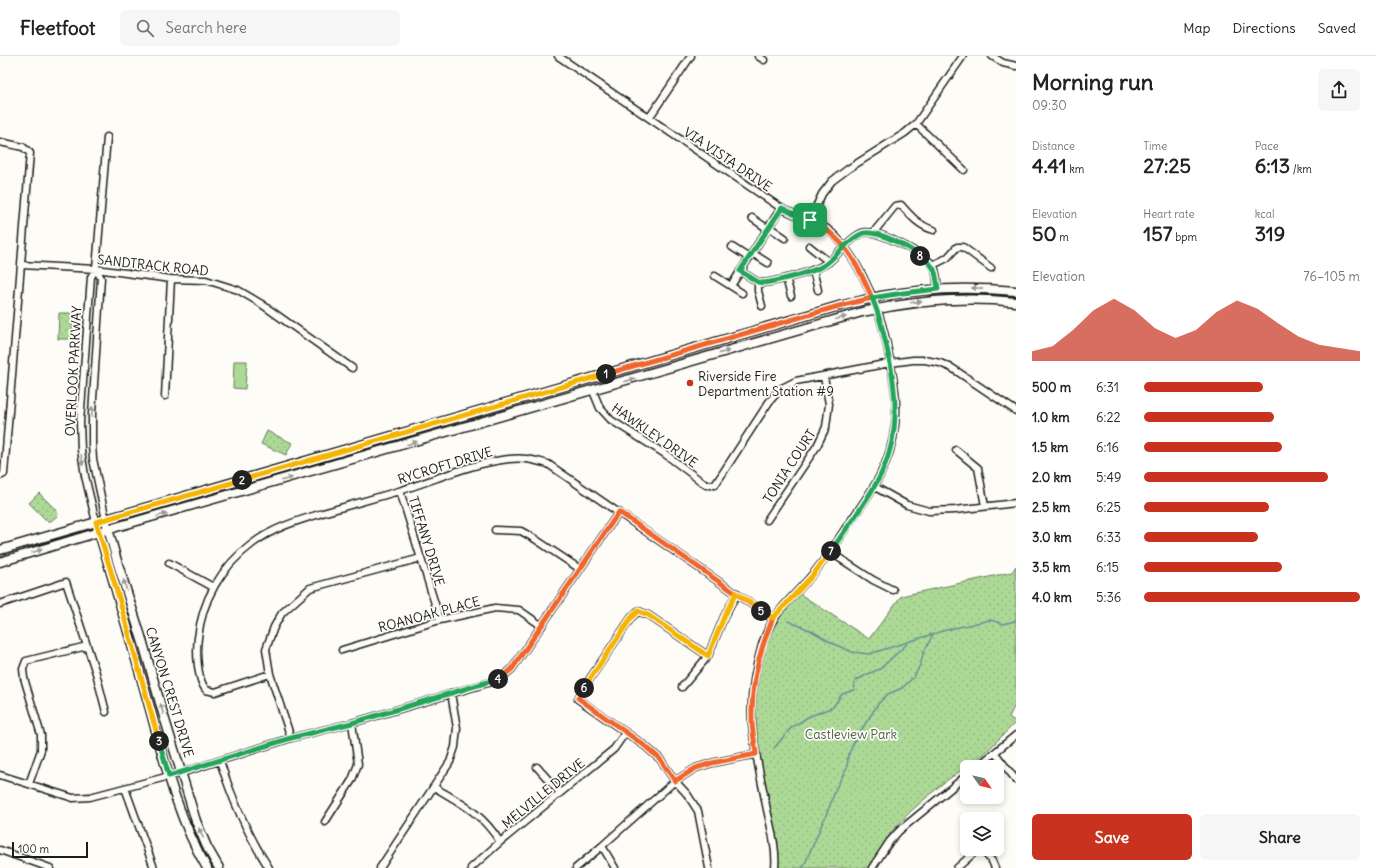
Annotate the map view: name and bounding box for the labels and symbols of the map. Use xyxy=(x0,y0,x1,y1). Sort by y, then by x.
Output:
street label: VIA VISTA DRIVE xyxy=(680,124,775,195)
pin xyxy=(793,203,827,237)
pin: 8 xyxy=(910,246,930,266)
street label: SANDTRACK ROAD xyxy=(96,251,210,280)
one-way arrow xyxy=(971,285,983,292)
one-way arrow xyxy=(910,299,922,306)
street label: OVERLOOK PARKWAY xyxy=(62,305,85,437)
one-way arrow xyxy=(835,315,847,321)
one-way arrow xyxy=(718,349,730,355)
pin: 1 xyxy=(596,364,616,384)
place label: Riverside Fire Department Station #9 xyxy=(698,368,834,400)
one-way arrow xyxy=(624,377,636,383)
marker: Riverside Fire Department Station #9 xyxy=(685,378,695,388)
street label: HAWKLEY DRIVE xyxy=(608,399,701,472)
one-way arrow xyxy=(89,406,96,418)
street label: TONIA COURT xyxy=(759,426,820,506)
one-way arrow xyxy=(406,440,418,446)
street label: RYCROFT DRIVE xyxy=(396,443,495,488)
one-way arrow xyxy=(79,454,85,466)
pin: 2 xyxy=(232,470,252,490)
one-way arrow xyxy=(281,476,293,482)
street label: TIFFANY DRIVE xyxy=(405,494,448,589)
one-way arrow xyxy=(156,511,168,517)
pin: 7 xyxy=(821,541,841,561)
one-way arrow xyxy=(32,548,44,554)
one-way arrow xyxy=(121,579,127,591)
street label: ROANOAK PLACE xyxy=(376,593,482,636)
pin: 5 xyxy=(751,601,771,621)
street label: CANYON CREST DRIVE xyxy=(142,625,198,760)
pin: 4 xyxy=(488,669,508,689)
pin: 6 xyxy=(574,678,594,698)
one-way arrow xyxy=(159,703,165,715)
park label: Castleview Park xyxy=(805,726,898,743)
pin: 3 xyxy=(149,731,169,751)
street label: MELVILLE DRIVE xyxy=(498,755,589,832)
north arrow xyxy=(960,760,1004,804)
one-way arrow xyxy=(198,828,204,839)
scale bar xyxy=(12,840,88,859)

